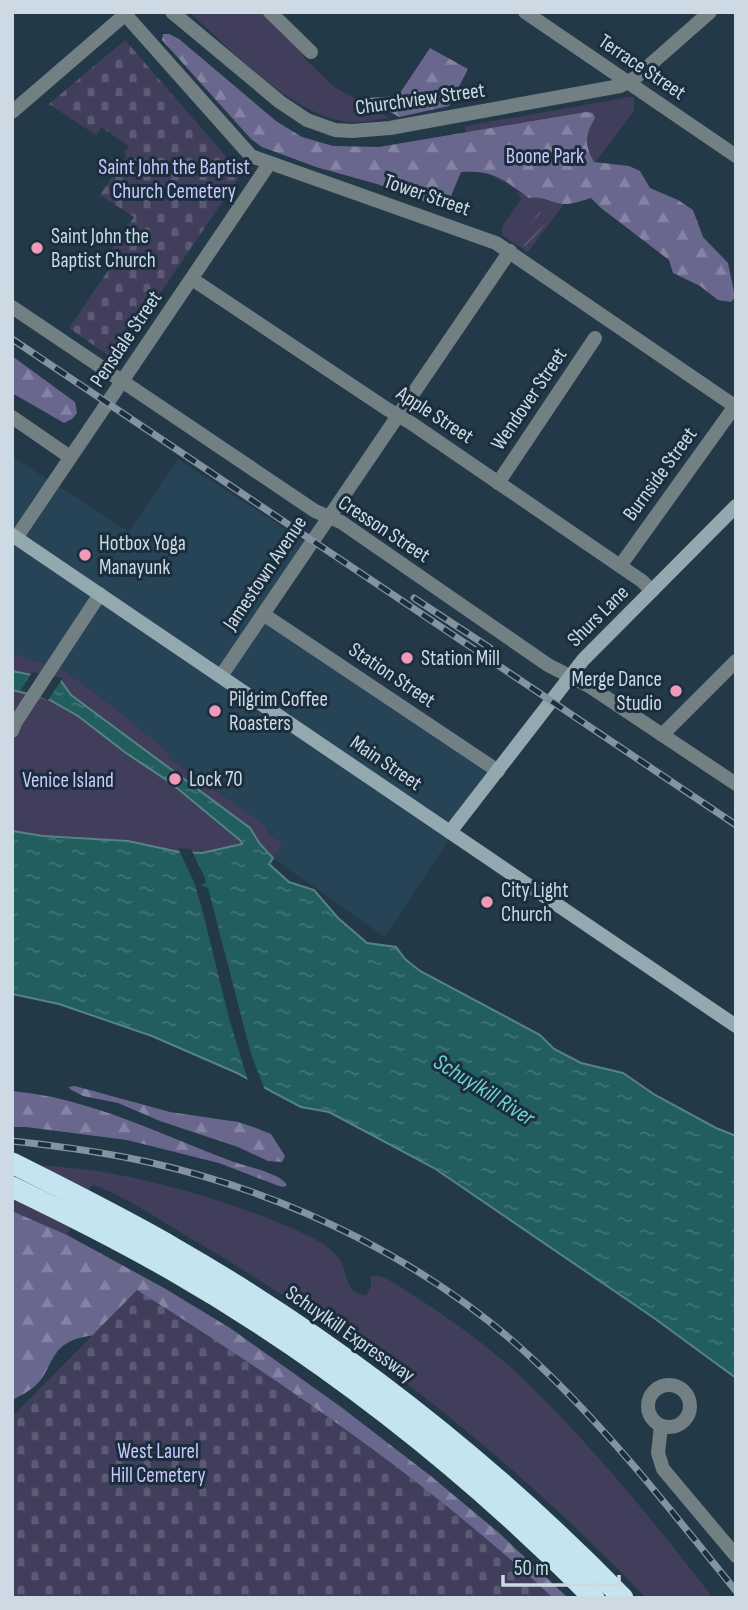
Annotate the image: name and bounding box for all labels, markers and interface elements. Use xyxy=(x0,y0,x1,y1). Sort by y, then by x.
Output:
street label: Terrace Street xyxy=(594,29,690,105)
street label: Churchview Street xyxy=(353,78,487,120)
park label: Boone Park xyxy=(506,144,584,169)
park label: Saint John the Baptist Church Cemetery xyxy=(98,155,250,204)
street label: Tower Street xyxy=(381,169,473,221)
place label: Saint John the Baptist Church xyxy=(51,224,156,273)
marker: Saint John the Baptist Church xyxy=(29,240,45,256)
street label: Pensdale Street xyxy=(85,286,167,392)
street label: Wendover Street xyxy=(486,343,572,455)
street label: Apple Street xyxy=(391,380,478,449)
street label: Burnside Street xyxy=(618,422,702,526)
street label: Cresson Street xyxy=(333,490,435,568)
street label: Jamestown Avenue xyxy=(217,511,312,636)
place label: Hotbox Yoga Manayunk xyxy=(99,531,186,580)
marker: Hotbox Yoga Manayunk xyxy=(77,547,93,563)
street label: Shurs Lane xyxy=(562,580,634,652)
street label: Station Street xyxy=(344,637,440,713)
place label: Station Mill xyxy=(421,646,500,671)
marker: Station Mill xyxy=(399,650,415,666)
place label: Merge Dance Studio xyxy=(572,667,662,716)
marker: Merge Dance Studio xyxy=(668,683,684,699)
place label: Pilgrim Coffee Roasters xyxy=(229,687,328,736)
marker: Pilgrim Coffee Roasters xyxy=(207,703,223,719)
street label: Main Street xyxy=(345,730,427,796)
place label: Lock 70 xyxy=(189,767,243,792)
park label: Venice Island xyxy=(22,768,114,793)
marker: Lock 70 xyxy=(167,771,183,787)
place label: City Light Church xyxy=(501,878,569,927)
marker: City Light Church xyxy=(479,894,495,910)
water label: Schuylkill River xyxy=(428,1048,541,1133)
street label: Schuylkill Expressway xyxy=(281,1280,419,1388)
park label: West Laurel Hill Cemetery xyxy=(110,1439,206,1488)
scale bar xyxy=(503,1544,618,1588)
text: 50 m xyxy=(514,1556,549,1581)

